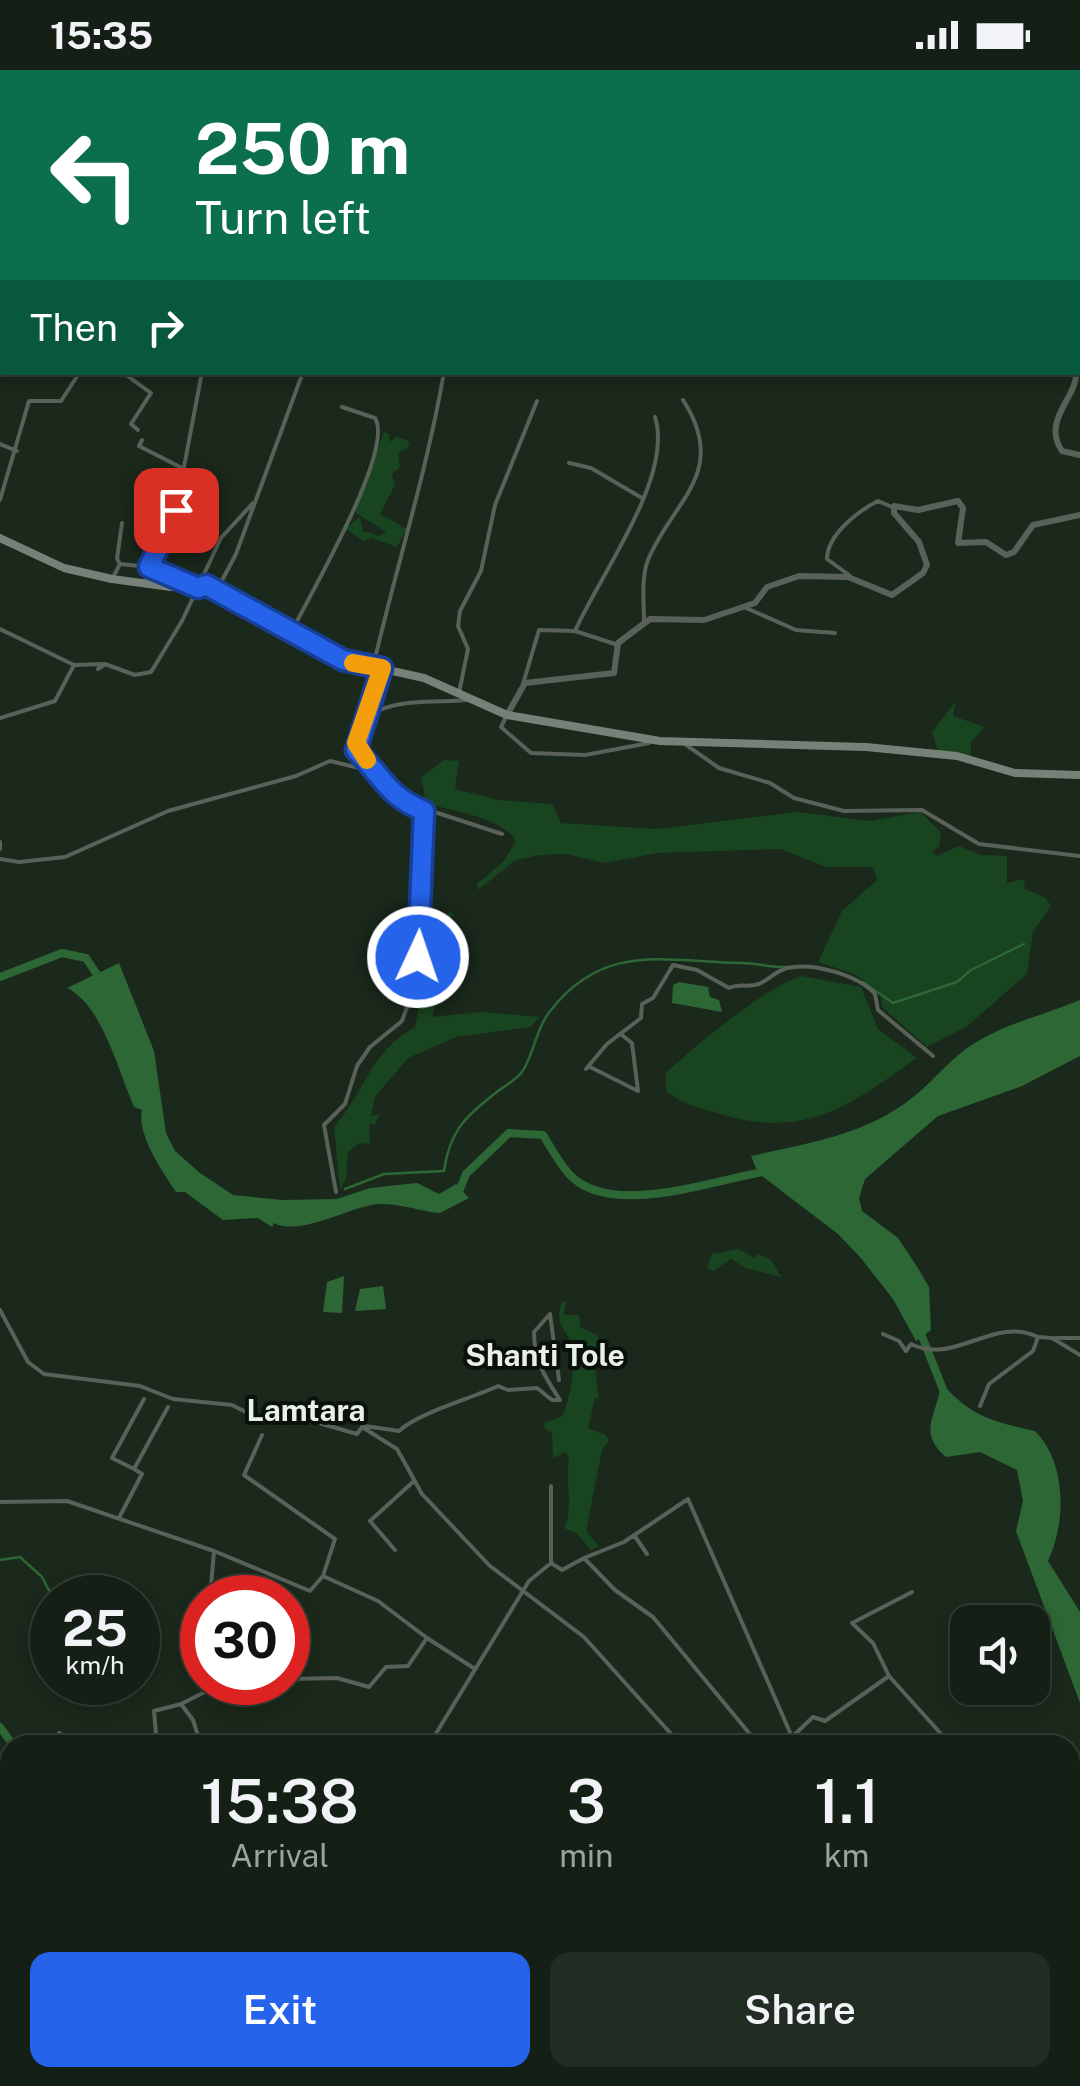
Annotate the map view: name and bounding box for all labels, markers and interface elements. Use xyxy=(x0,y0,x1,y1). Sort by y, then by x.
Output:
text: 15:35 xyxy=(50,13,153,58)
text: 250 m xyxy=(195,107,410,190)
icon: left xyxy=(30,110,160,240)
text: Turn left xyxy=(195,191,371,244)
icon: right xyxy=(138,300,193,355)
text: Then xyxy=(30,305,118,350)
pin xyxy=(134,468,219,553)
icon: arrive xyxy=(149,483,204,538)
position arrow xyxy=(366,905,470,1009)
district label: Shanti Tole xyxy=(465,1337,625,1373)
district label: Lamtara xyxy=(247,1392,365,1428)
speed limit sign: 30 xyxy=(180,1575,310,1705)
text: 25 xyxy=(62,1598,128,1657)
map controls xyxy=(950,1605,1050,1705)
button: sound xyxy=(950,1605,1050,1705)
text: km/h xyxy=(66,1650,124,1680)
text: 15:38 xyxy=(201,1766,359,1837)
text: 3 xyxy=(567,1766,606,1837)
text: 1.1 xyxy=(814,1766,879,1837)
text: Arrival xyxy=(230,1837,329,1874)
text: min xyxy=(559,1837,613,1874)
text: km xyxy=(824,1837,870,1874)
button: Exit xyxy=(30,1952,530,2067)
button: Share xyxy=(550,1952,1050,2067)

